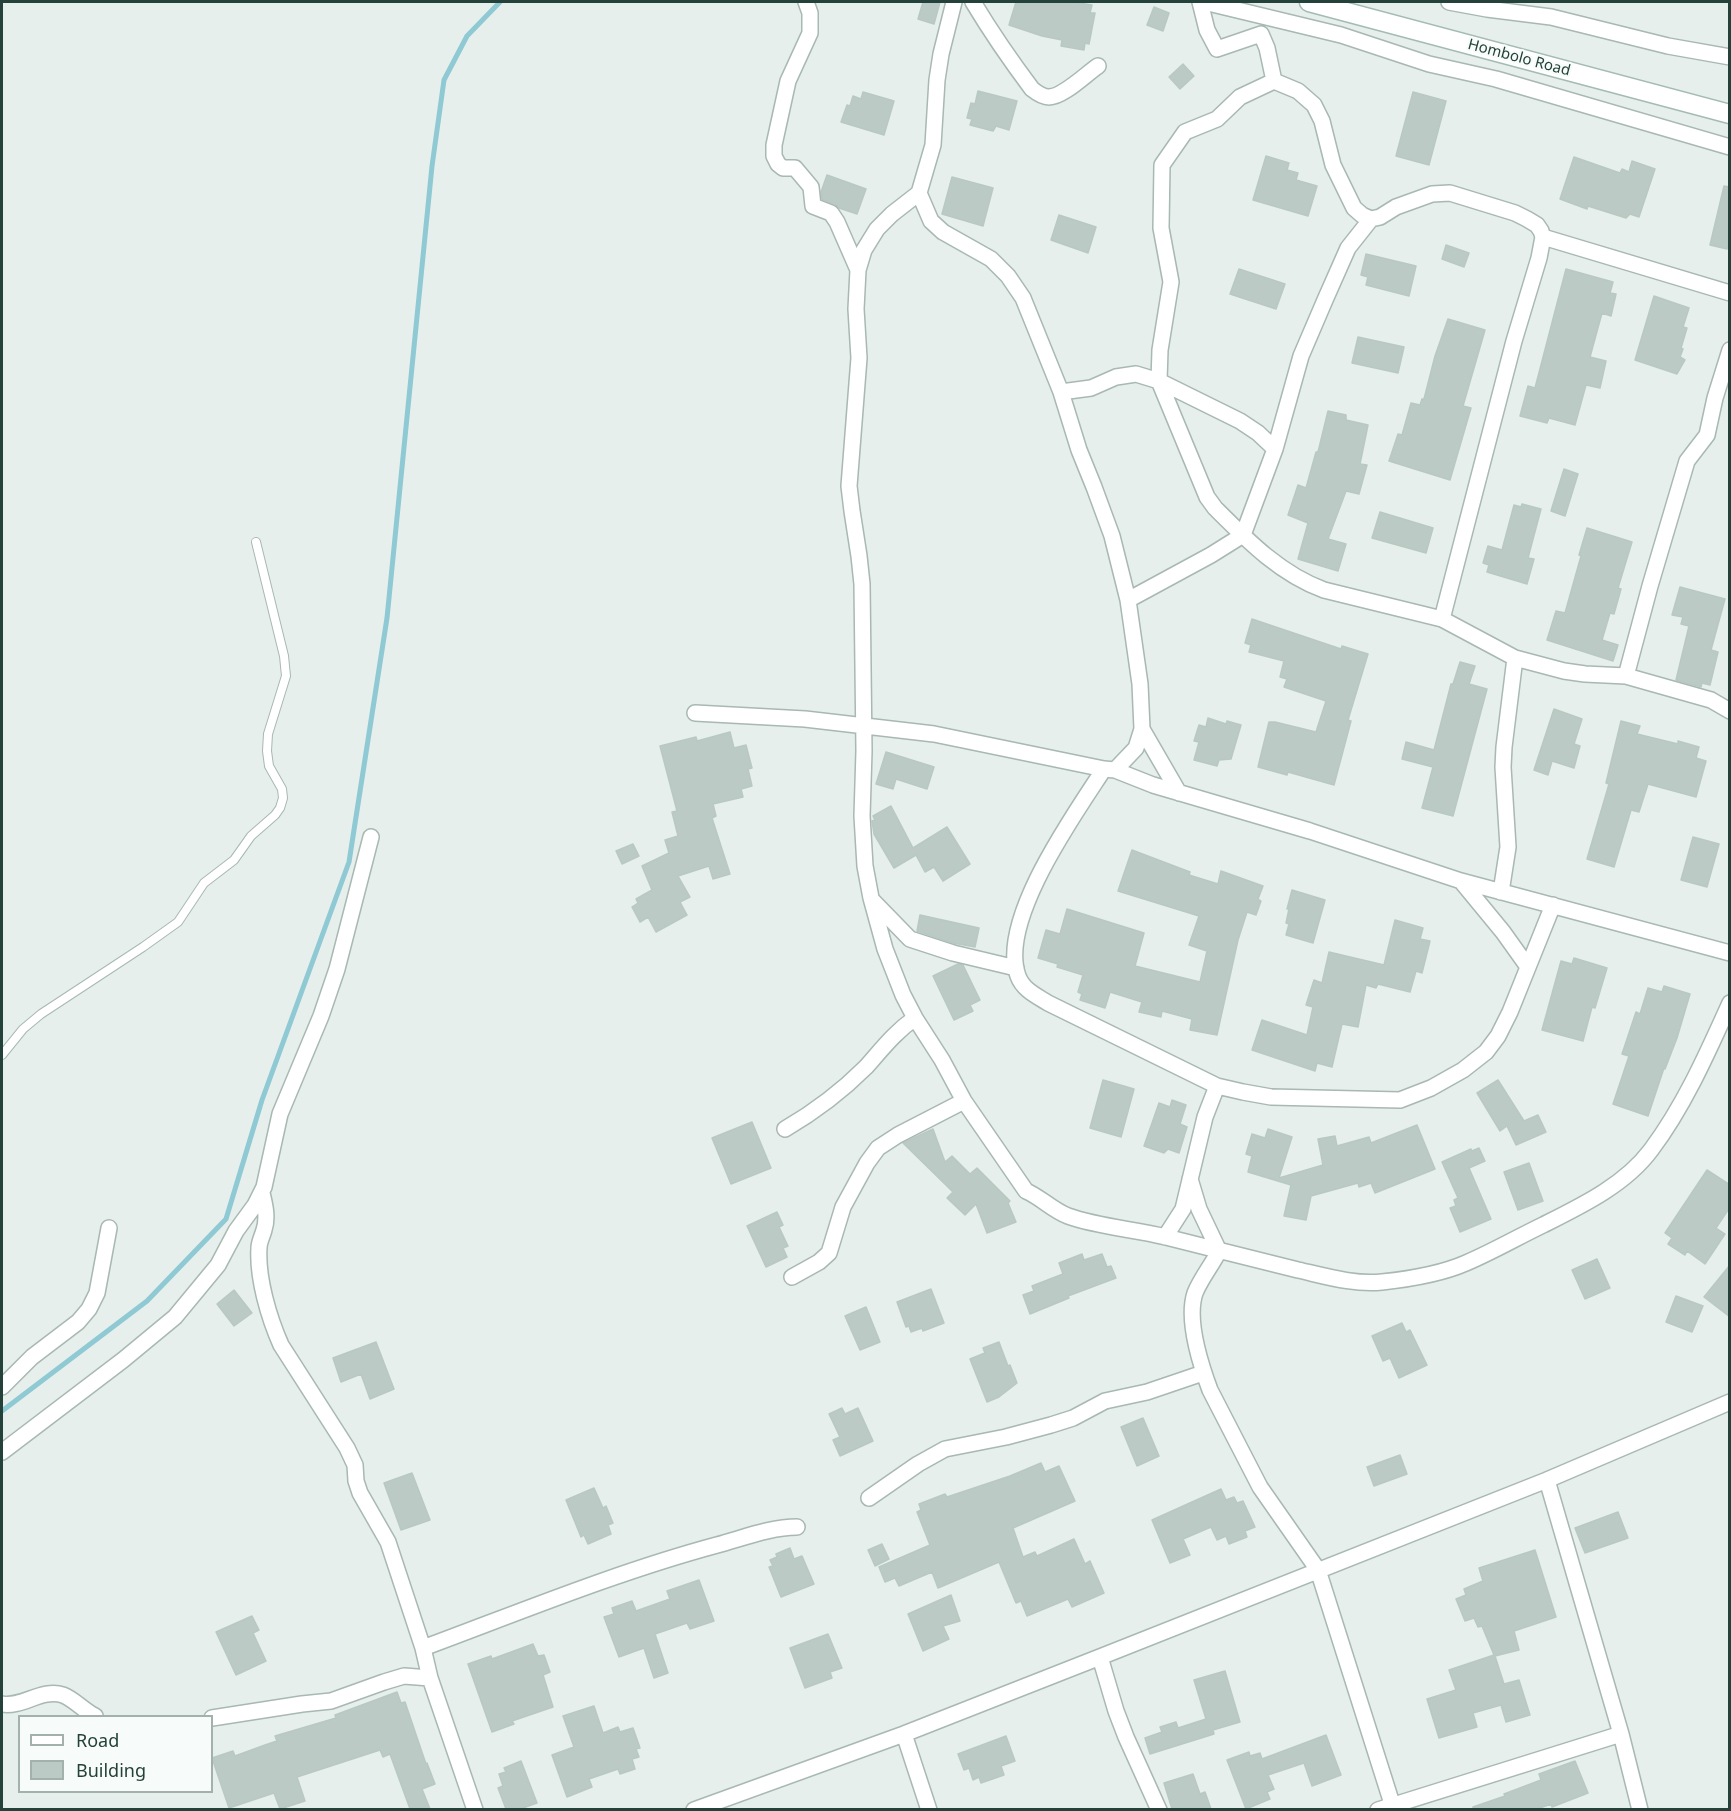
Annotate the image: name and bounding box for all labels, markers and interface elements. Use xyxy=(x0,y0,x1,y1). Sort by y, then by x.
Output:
street label: Hombolo Road xyxy=(1466,36,1572,80)
legend xyxy=(18,1715,213,1793)
text: Road xyxy=(76,1728,119,1752)
text: Building xyxy=(76,1758,146,1782)

